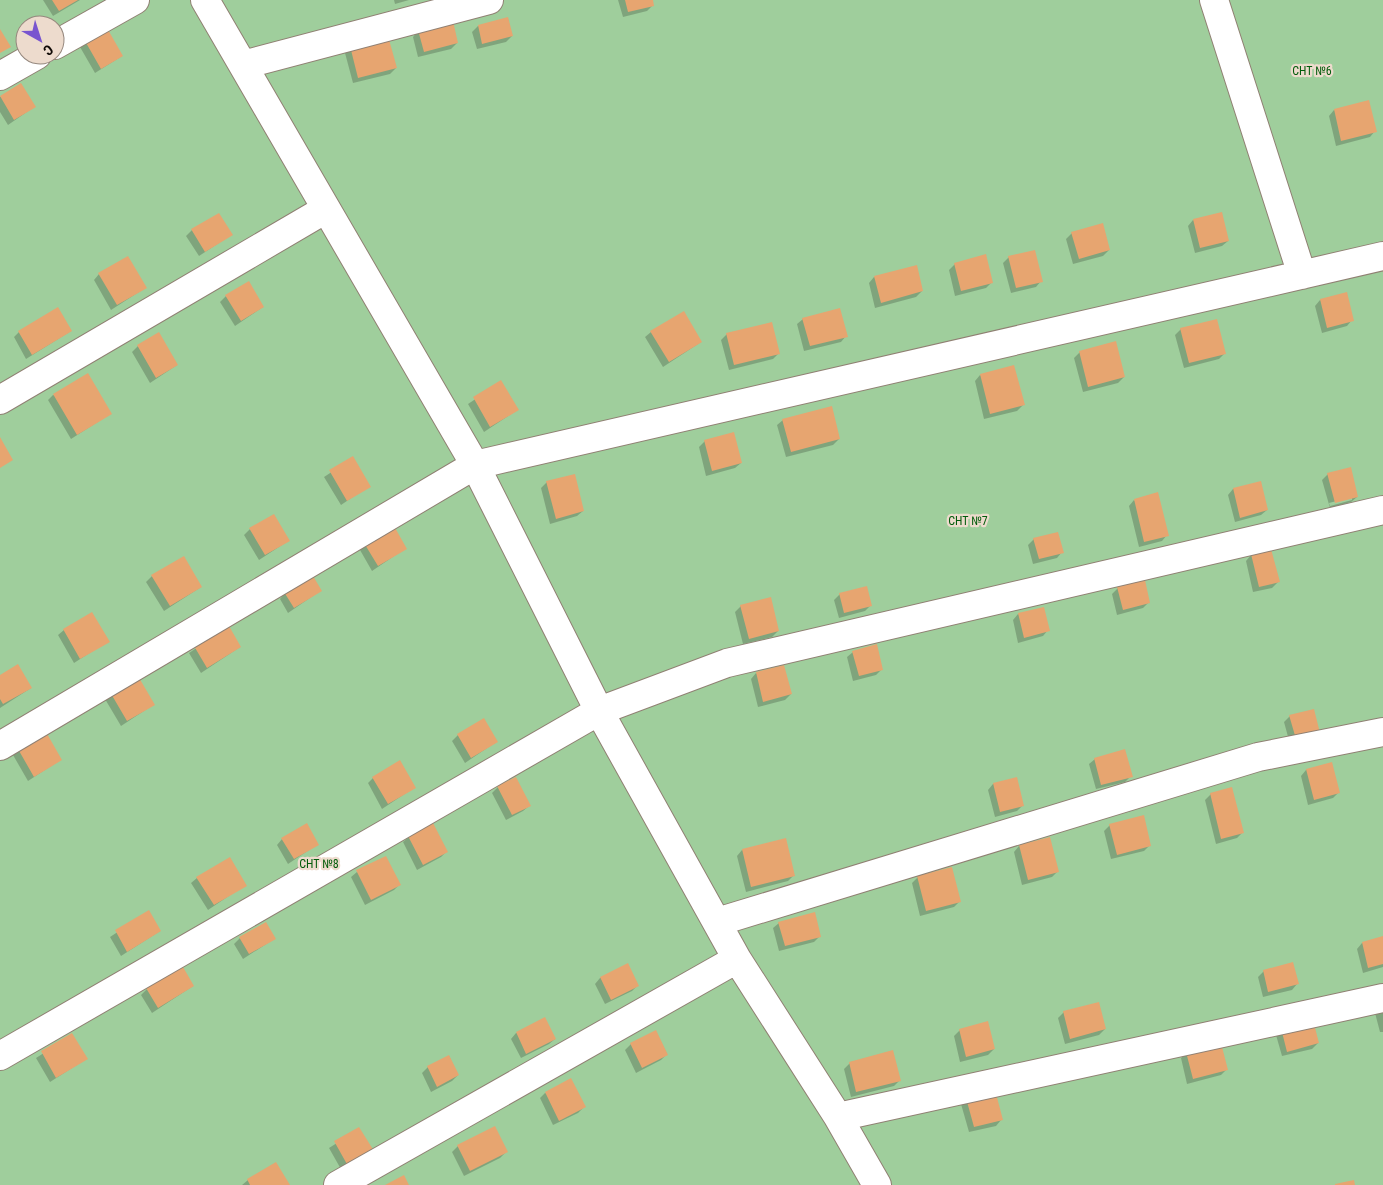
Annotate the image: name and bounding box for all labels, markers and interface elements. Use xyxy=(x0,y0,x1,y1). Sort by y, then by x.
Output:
north arrow xyxy=(15,15,65,65)
text: С xyxy=(40,41,56,59)
park label: СНТ №6 xyxy=(1292,64,1332,78)
park label: СНТ №7 xyxy=(948,514,988,528)
park label: СНТ №8 xyxy=(299,857,339,871)

